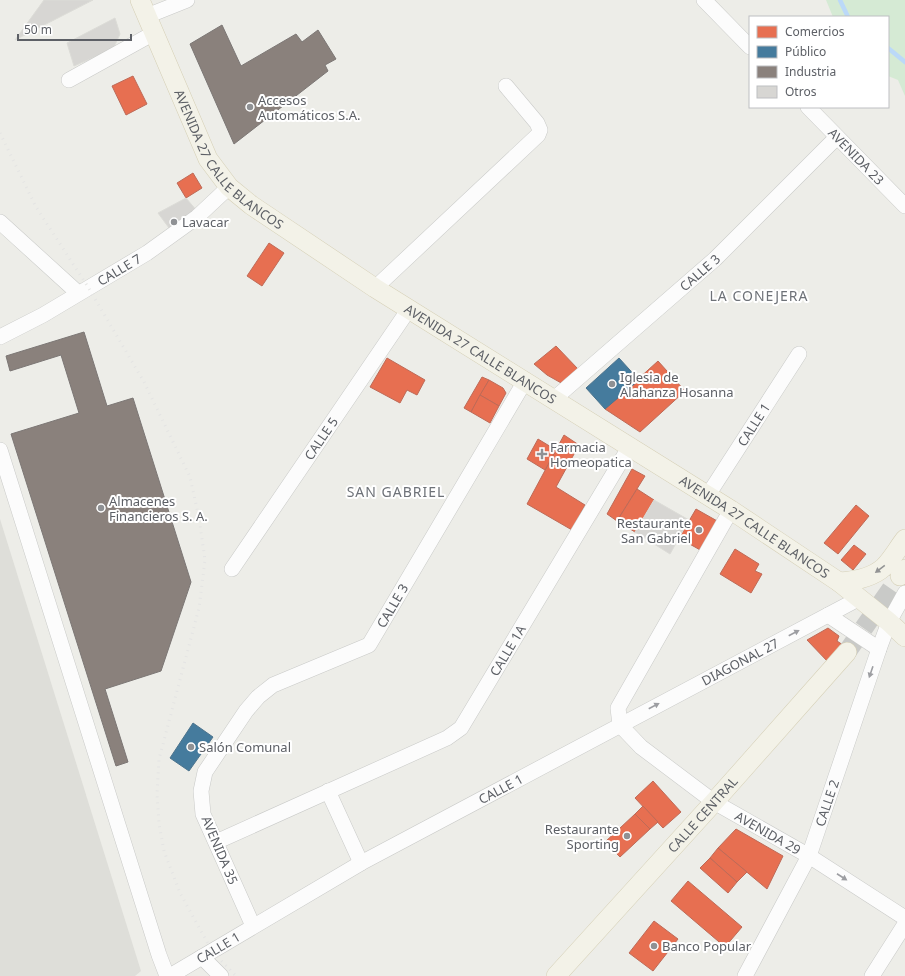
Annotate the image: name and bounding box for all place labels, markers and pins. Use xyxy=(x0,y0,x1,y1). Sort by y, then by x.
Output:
place label: Accesos Automáticos S.A. xyxy=(258,91,361,124)
marker: Accesos Automáticos S.A. xyxy=(245,102,255,112)
place label: Lavacar xyxy=(182,213,230,231)
marker: Lavacar xyxy=(169,217,179,227)
place label: Iglesia de Alahanza Hosanna xyxy=(620,368,733,401)
marker: Iglesia de Alahanza Hosanna xyxy=(607,379,617,389)
place label: Farmacia Homeopatica xyxy=(550,438,632,471)
marker: Farmacia Homeopatica xyxy=(537,449,547,459)
place label: Almacenes Financieros S. A. xyxy=(109,492,208,525)
marker: Almacenes Financieros S. A. xyxy=(96,503,106,513)
place label: Restaurante San Gabriel xyxy=(617,514,691,547)
marker: Restaurante San Gabriel xyxy=(694,525,704,535)
place label: Salón Comunal xyxy=(199,738,291,756)
marker: Salón Comunal xyxy=(186,742,196,752)
place label: Restaurante Sporting xyxy=(545,820,619,853)
marker: Restaurante Sporting xyxy=(622,831,632,841)
place label: Banco Popular xyxy=(662,937,752,955)
marker: Banco Popular xyxy=(649,941,659,951)

